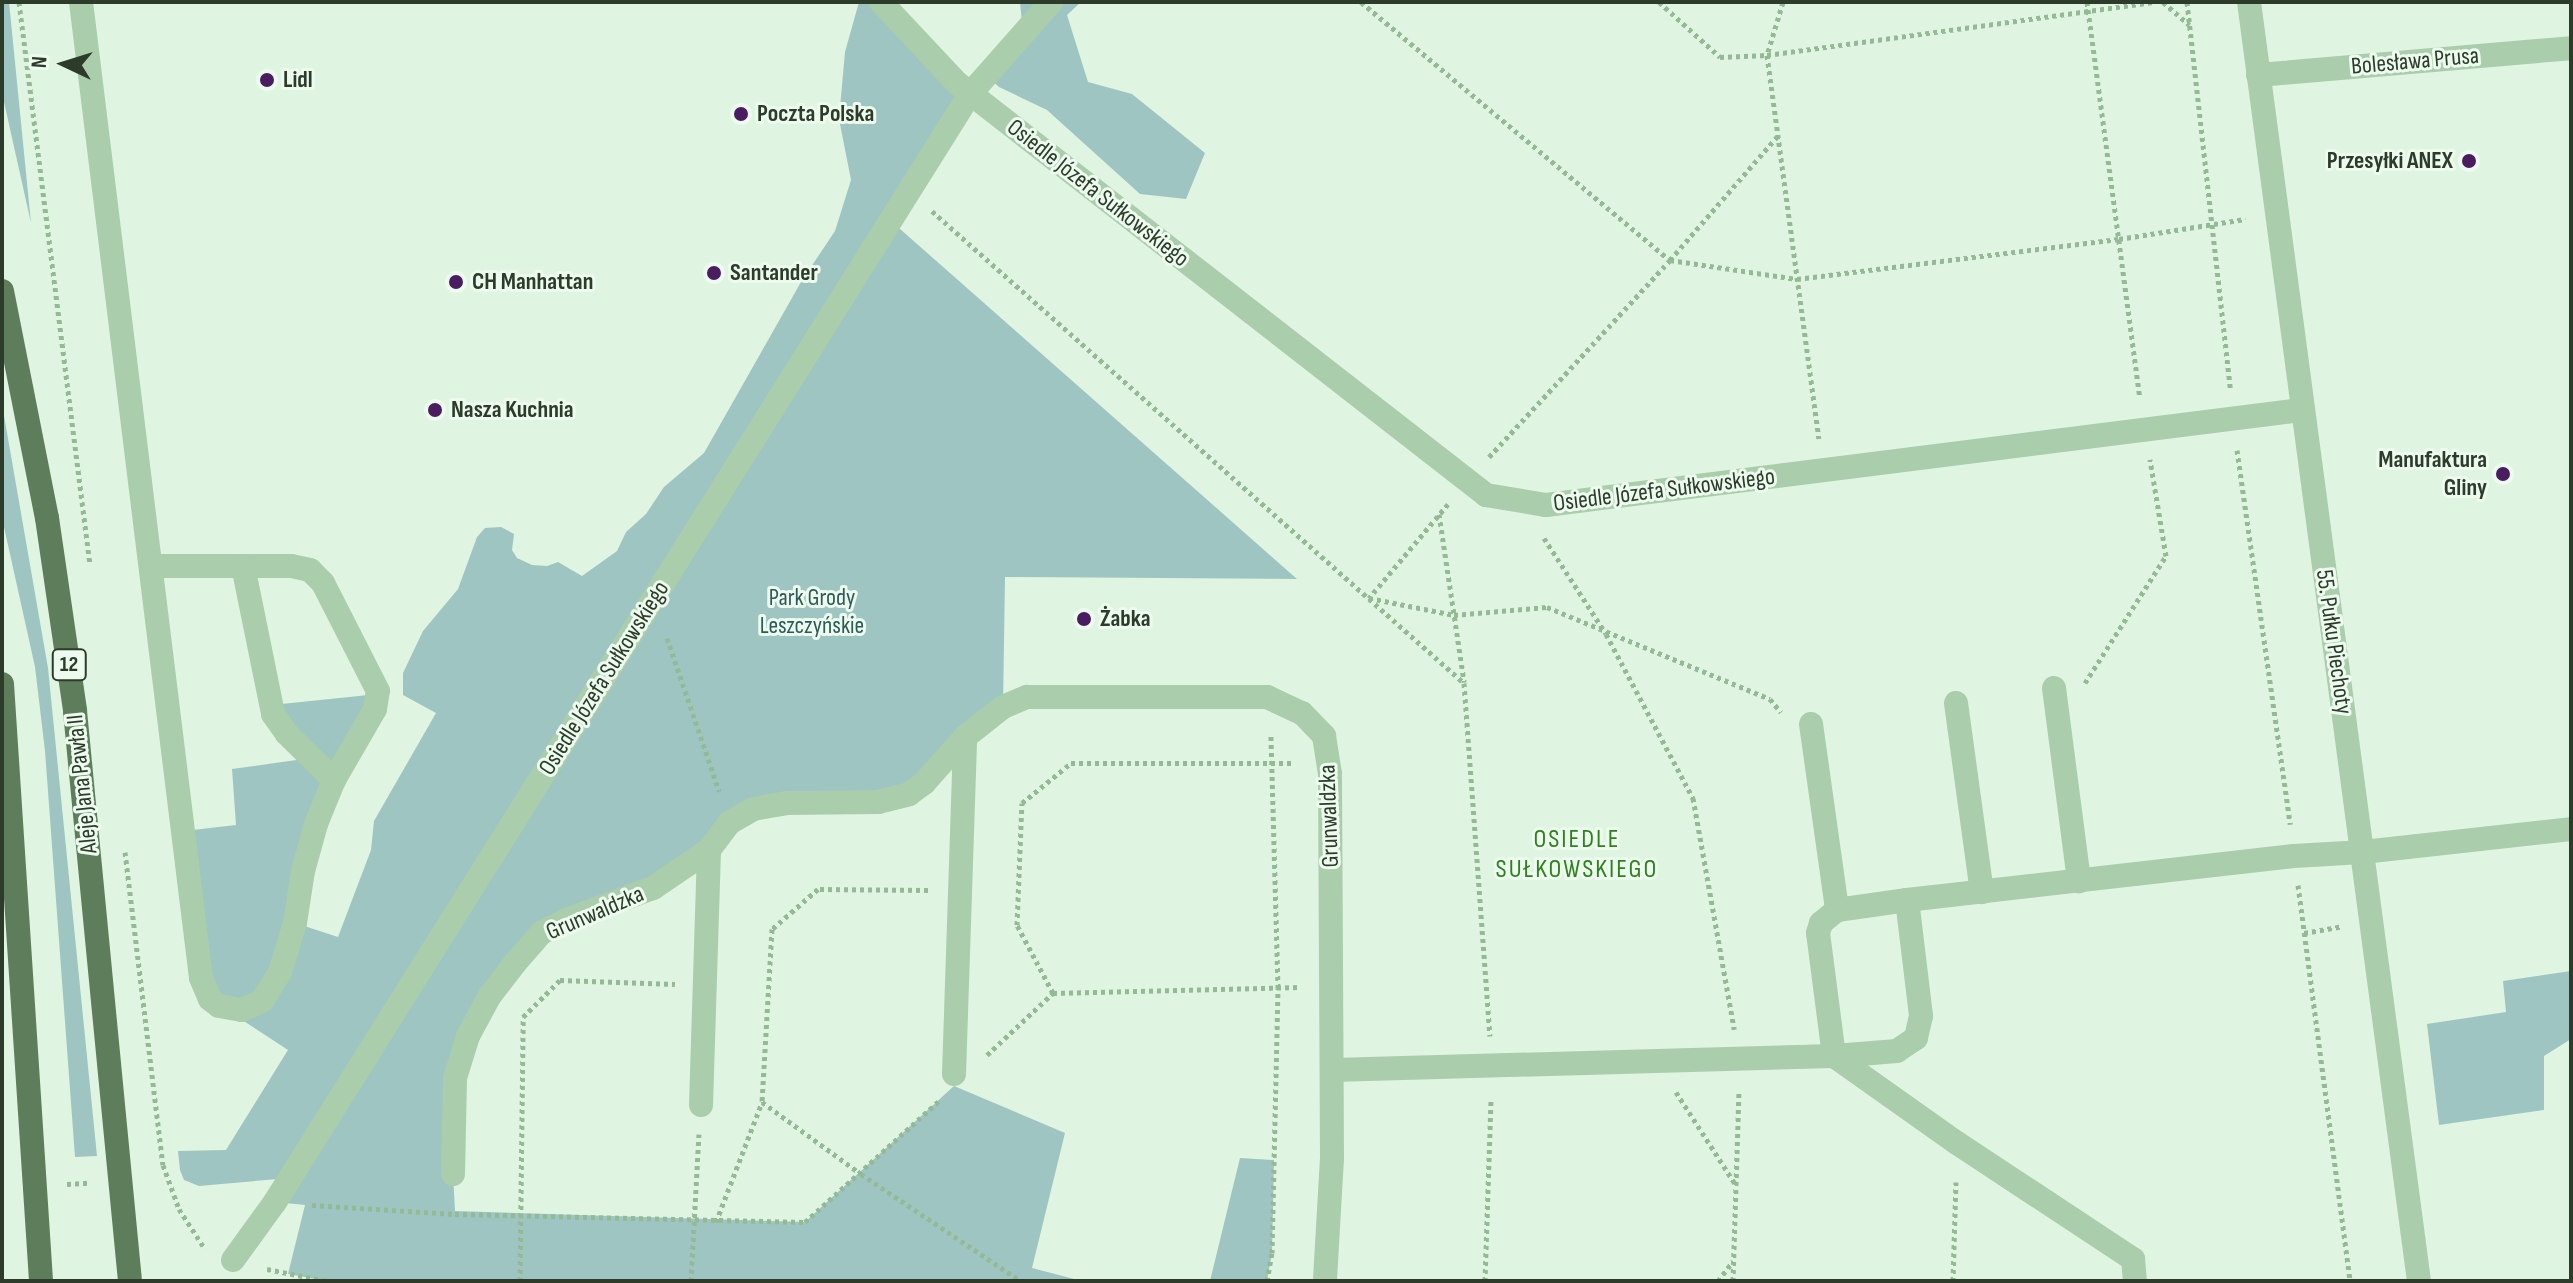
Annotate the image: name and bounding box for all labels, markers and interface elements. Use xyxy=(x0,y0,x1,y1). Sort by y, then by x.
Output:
north arrow xyxy=(24,24,104,104)
street label: Bolesława Prusa xyxy=(2350,41,2480,81)
text: N xyxy=(26,55,53,69)
place label: Lidl xyxy=(283,66,313,94)
marker: Lidl xyxy=(258,71,276,89)
place label: Poczta Polska xyxy=(757,100,874,128)
marker: Poczta Polska xyxy=(732,105,750,123)
street label: Osiedle Józefa Sułkowskiego xyxy=(1001,113,1195,273)
place label: Przesyłki ANEX xyxy=(2327,147,2453,175)
marker: Przesyłki ANEX xyxy=(2460,152,2478,170)
place label: Santander xyxy=(730,259,818,287)
marker: Santander xyxy=(705,264,723,282)
place label: CH Manhattan xyxy=(472,268,593,296)
marker: CH Manhattan xyxy=(447,273,465,291)
place label: Nasza Kuchnia xyxy=(451,396,574,424)
marker: Nasza Kuchnia xyxy=(426,401,444,419)
place label: Manufaktura Gliny xyxy=(2378,446,2487,502)
street label: Osiedle Józefa Sułkowskiego xyxy=(1552,462,1776,518)
marker: Manufaktura Gliny xyxy=(2494,465,2512,483)
street label: 55. Pułku Piechoty xyxy=(2310,568,2358,716)
street label: Osiedle Józefa Sułkowskiego xyxy=(533,576,675,780)
park label: Park Grody Leszczyńskie xyxy=(760,584,864,640)
place label: Żabka xyxy=(1100,605,1151,633)
marker: Żabka xyxy=(1075,610,1093,628)
road number: 12 xyxy=(51,647,87,683)
street label: Aleje Jana Pawła II xyxy=(60,713,104,855)
street label: Grunwaldzka xyxy=(1313,764,1345,868)
district label: OSIEDLE SUŁKOWSKIEGO xyxy=(1496,824,1658,886)
street label: Grunwaldzka xyxy=(542,880,648,946)

